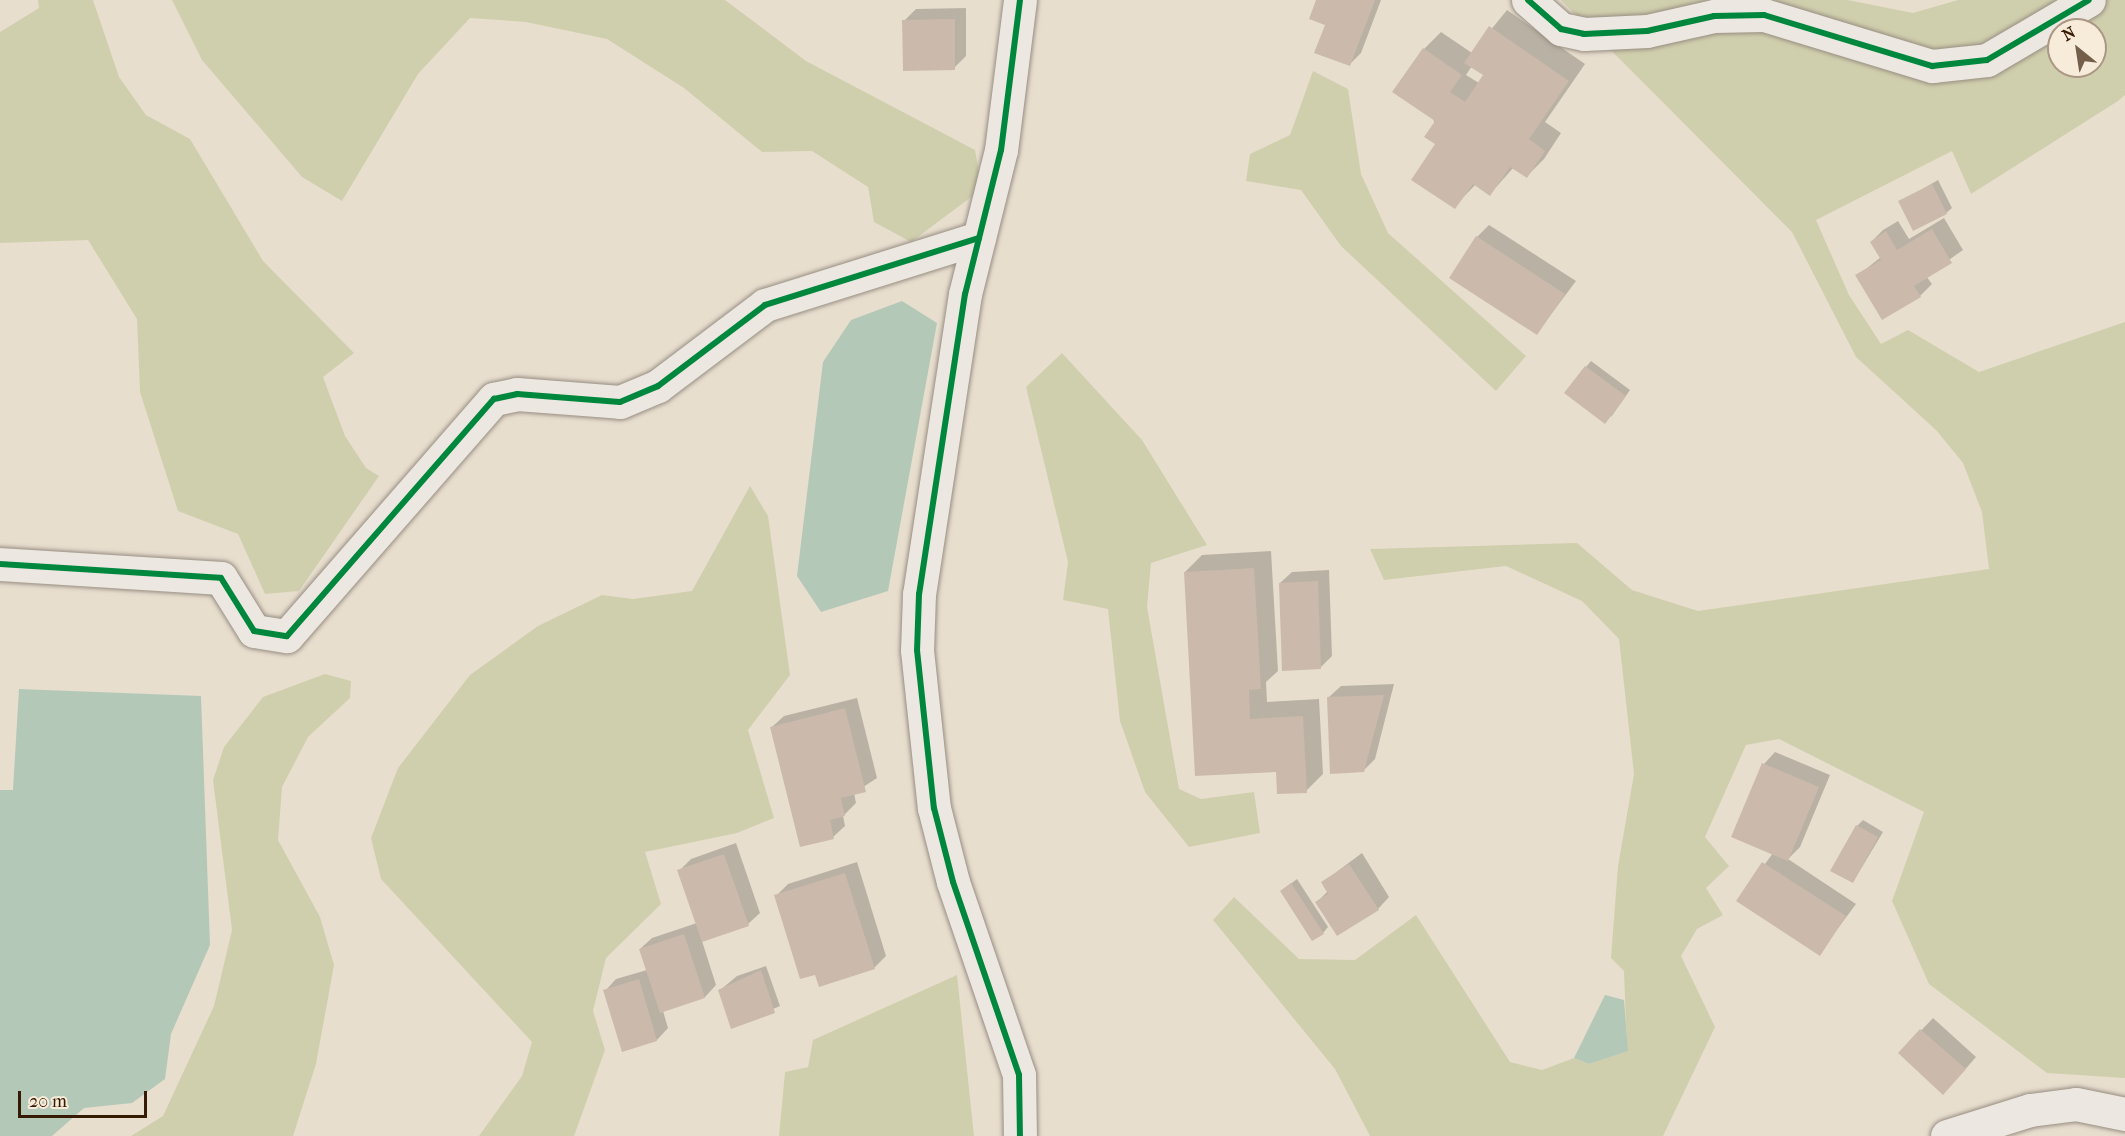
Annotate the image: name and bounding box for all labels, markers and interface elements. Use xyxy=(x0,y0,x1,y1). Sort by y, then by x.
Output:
north arrow xyxy=(2047,18,2107,78)
text: N xyxy=(2059,22,2079,45)
scale bar xyxy=(21,1079,150,1117)
text: 20 m xyxy=(29,1091,67,1112)

